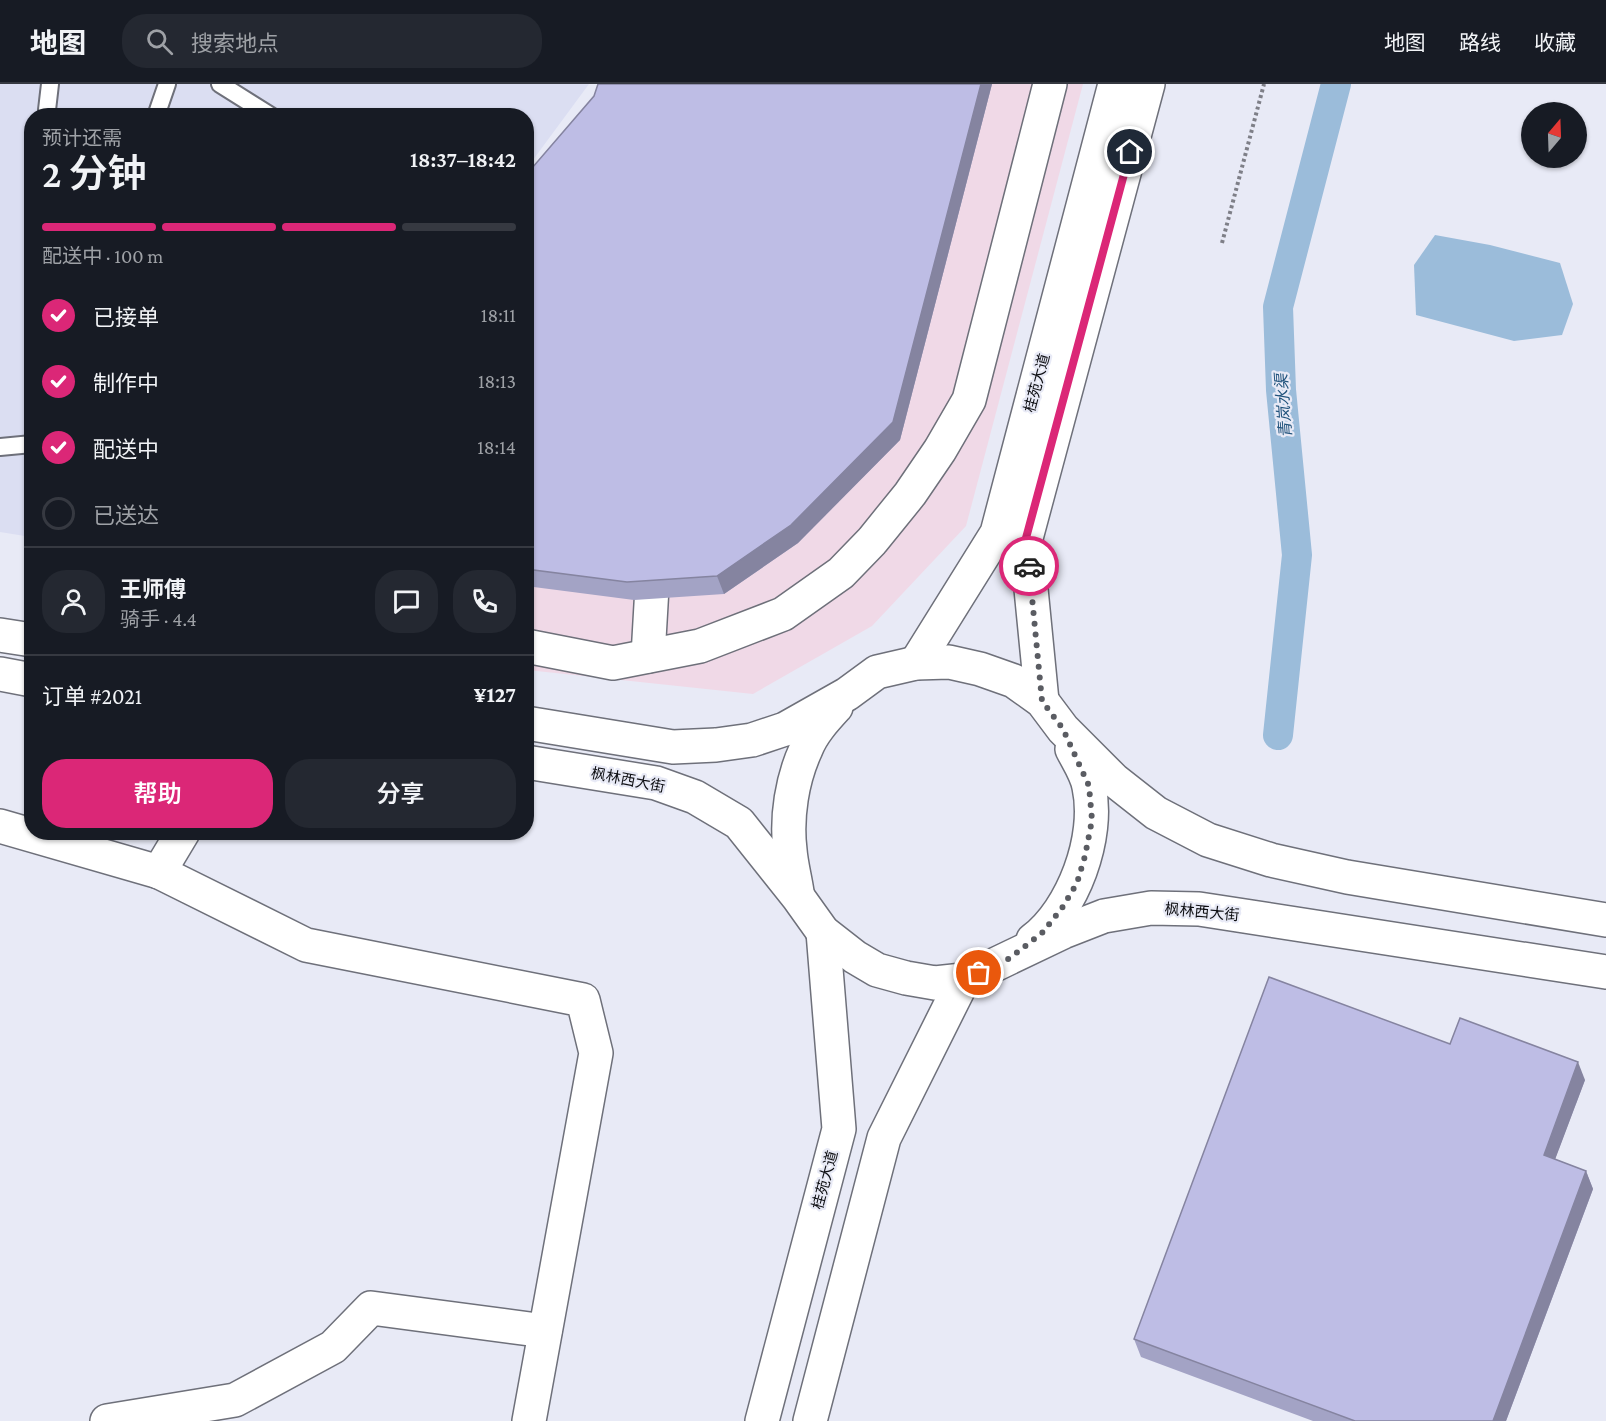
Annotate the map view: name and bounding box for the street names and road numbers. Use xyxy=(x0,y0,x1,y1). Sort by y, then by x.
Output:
street label: 桂苑大道 xyxy=(1022,352,1052,414)
street label: 枫林西大街 xyxy=(590,765,666,795)
street label: 枫林西大街 xyxy=(1164,901,1240,923)
street label: 桂苑大道 xyxy=(810,1149,840,1211)

